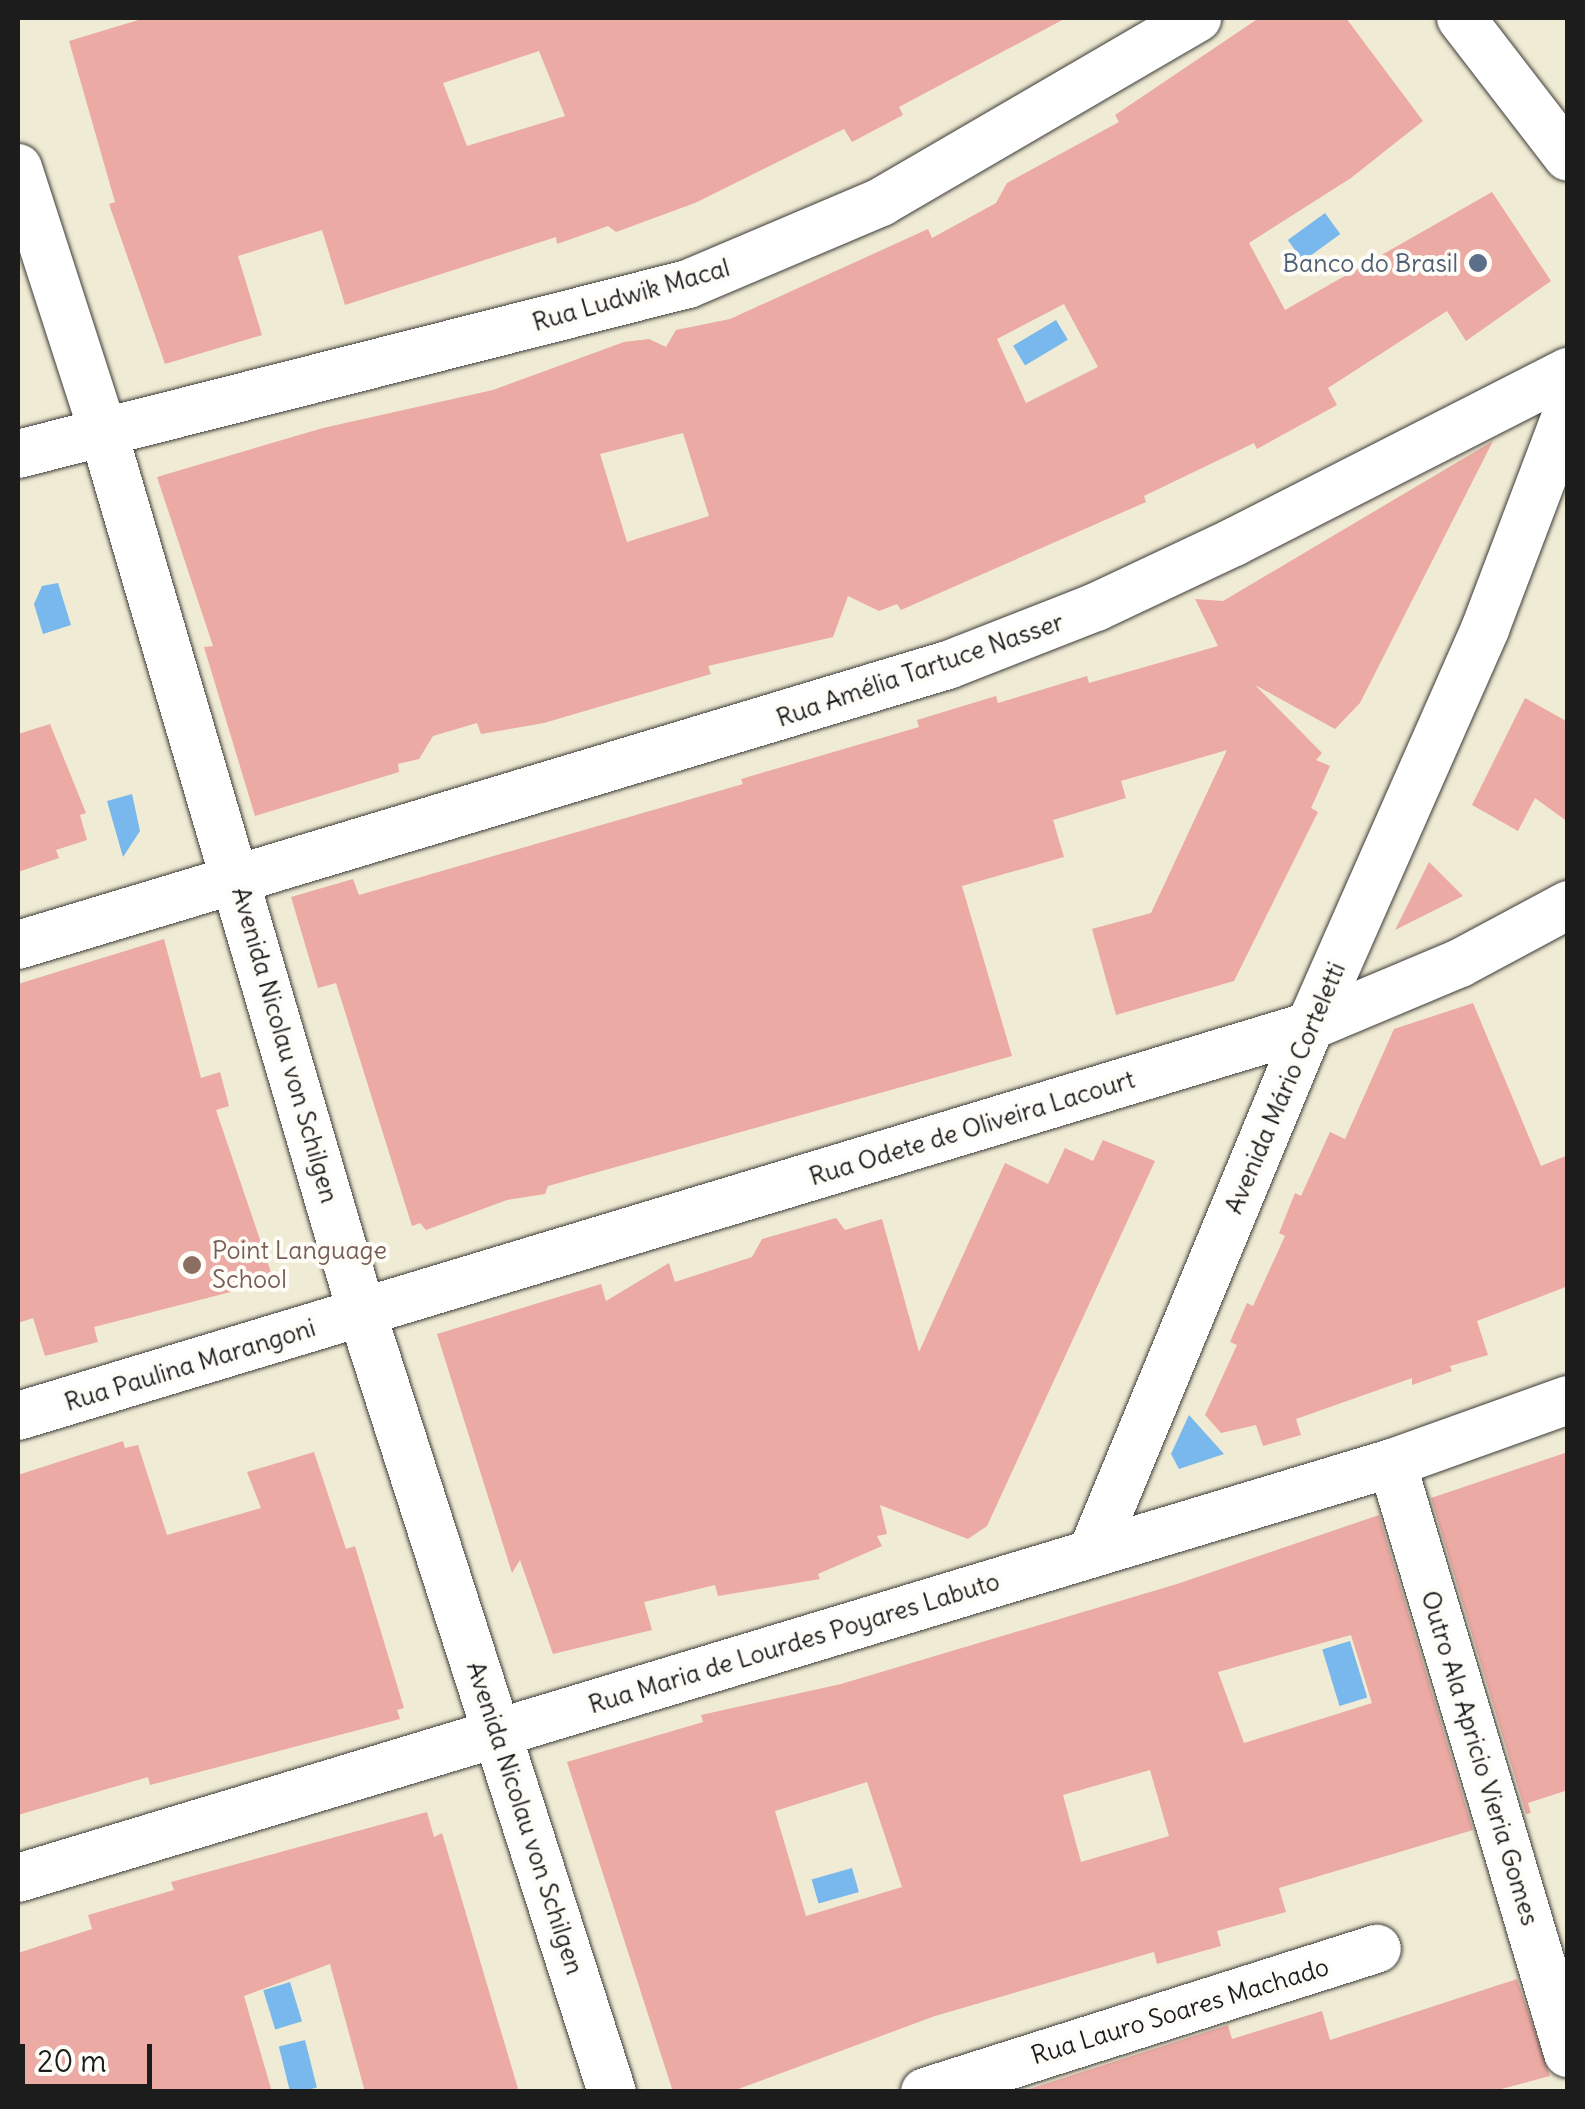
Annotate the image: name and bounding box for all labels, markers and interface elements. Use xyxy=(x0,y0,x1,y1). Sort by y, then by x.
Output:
place label: Banco do Brasil xyxy=(1283,248,1458,278)
marker: Banco do Brasil xyxy=(1467,252,1489,274)
street label: Rua Ludwik Macal xyxy=(529,253,733,337)
street label: Rua Amélia Tartuce Nasser xyxy=(773,607,1067,733)
street label: Avenida Nicolau von Schilgen xyxy=(226,884,344,1206)
street label: Avenida Mário Corteletti xyxy=(1218,958,1352,1218)
street label: Rua Odete de Oliveira Lacourt xyxy=(806,1064,1138,1192)
place label: Point Language School xyxy=(212,1236,387,1295)
marker: Point Language School xyxy=(181,1254,203,1276)
street label: Rua Paulina Marangoni xyxy=(61,1313,319,1417)
street label: Rua Maria de Lourdes Poyares Labuto xyxy=(585,1566,1003,1720)
street label: Outro Ala Apricio Vieria Gomes xyxy=(1415,1587,1545,1929)
street label: Avenida Nicolau von Schilgen xyxy=(460,1658,590,1978)
street label: Rua Lauro Soares Machado xyxy=(1028,1951,1332,2071)
scale bar xyxy=(25,2024,158,2086)
text: 20 m xyxy=(37,2042,107,2080)

